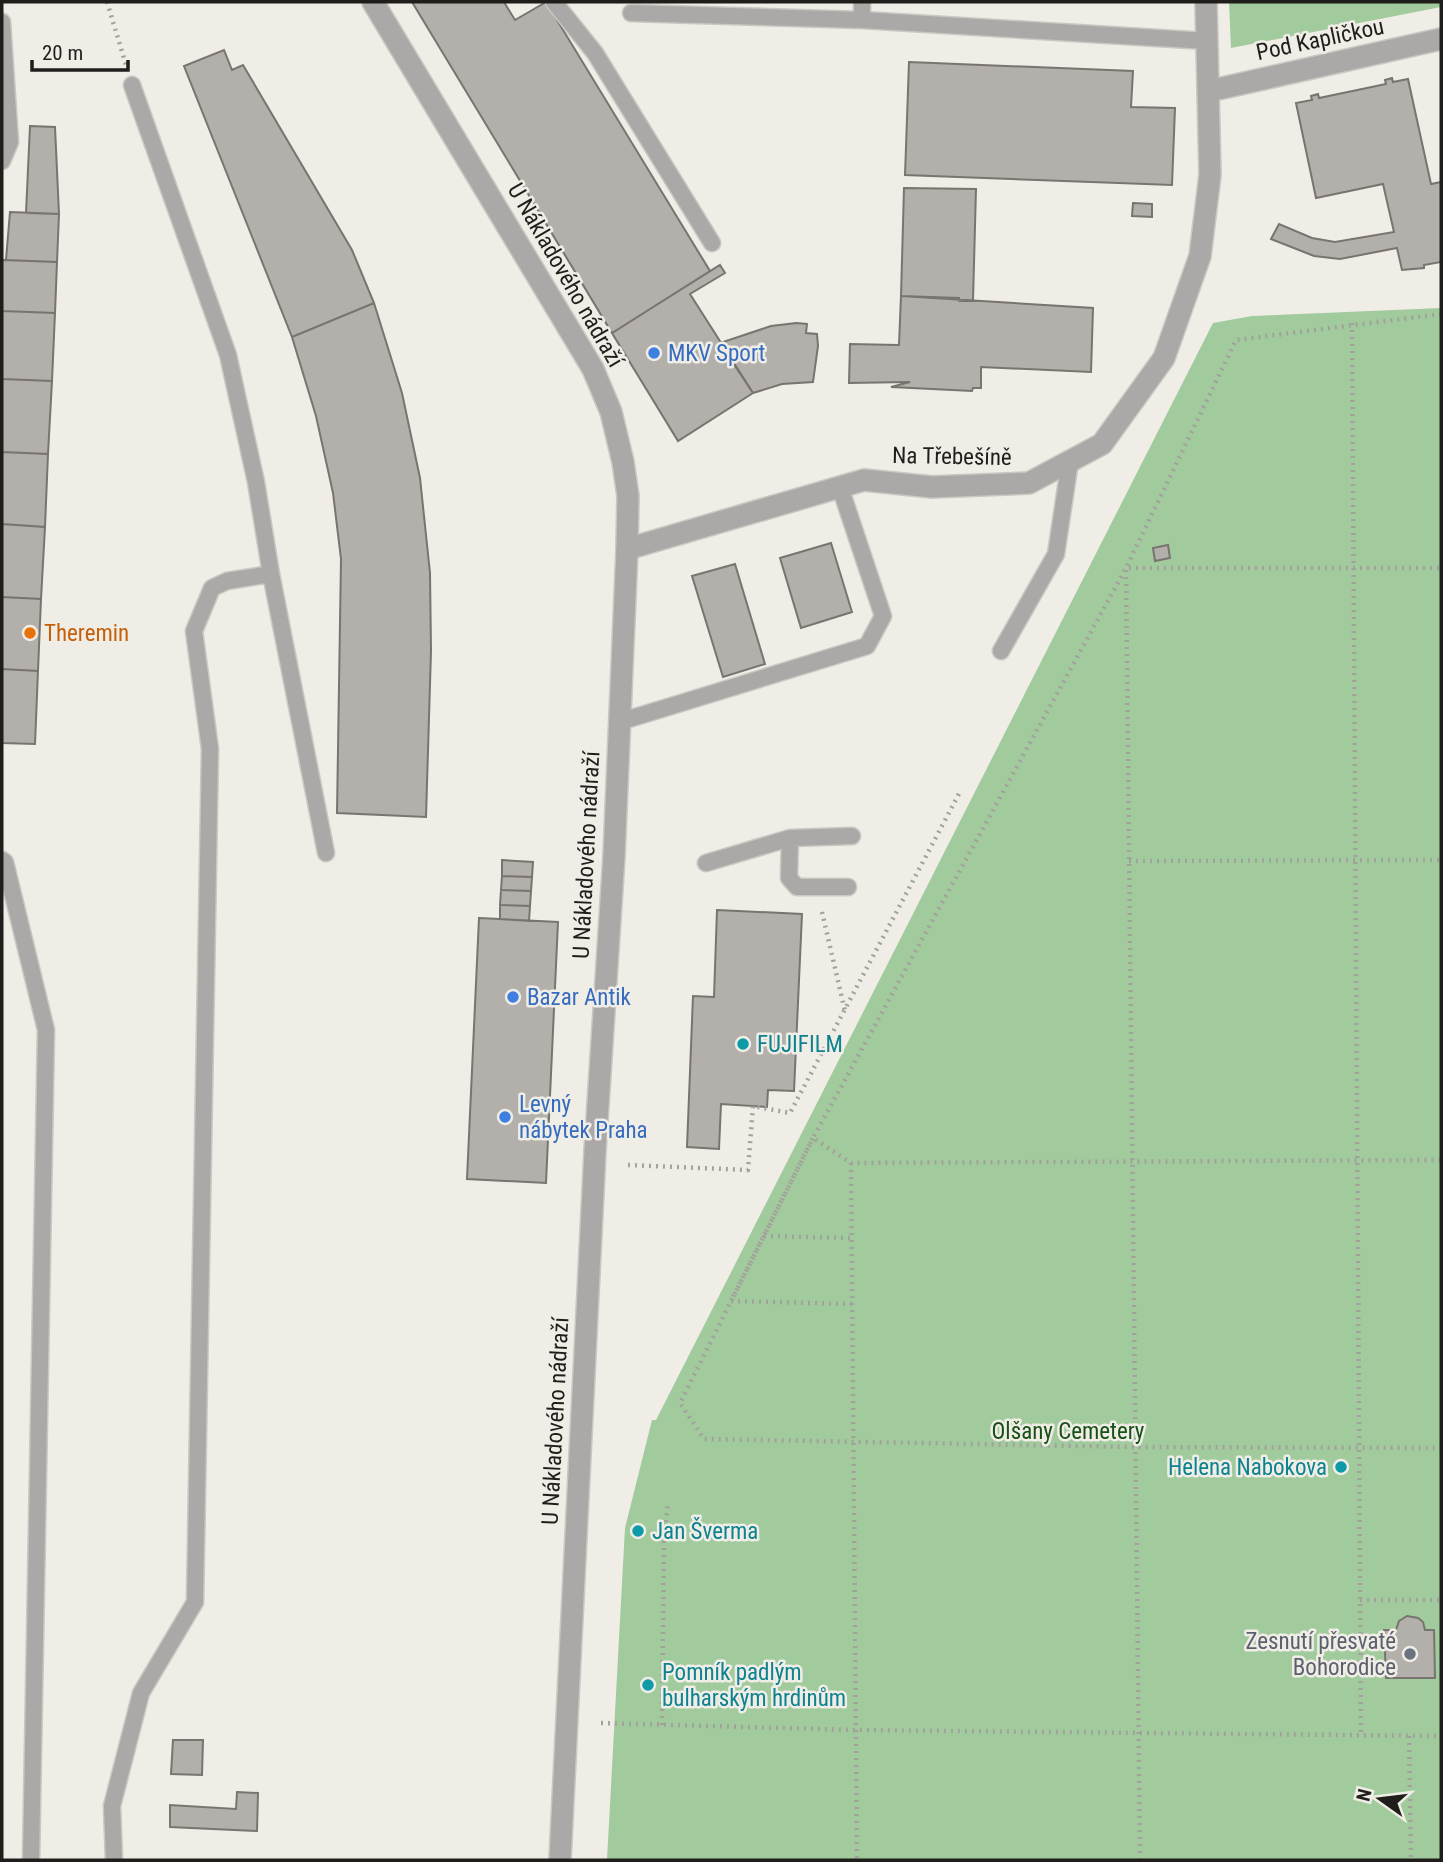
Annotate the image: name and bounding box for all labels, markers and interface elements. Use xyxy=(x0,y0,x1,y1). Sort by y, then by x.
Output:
street label: Pod Kapličkou xyxy=(1254,13,1386,66)
scale bar xyxy=(32,28,128,72)
text: 20 m xyxy=(42,41,83,65)
street label: U Nákladového nádraží xyxy=(502,178,630,373)
place label: MKV Sport xyxy=(668,340,765,367)
marker: MKV Sport xyxy=(646,345,662,361)
street label: Na Třebešíně xyxy=(892,442,1012,471)
place label: Theremin xyxy=(44,620,129,647)
marker: Theremin xyxy=(22,625,38,641)
street label: U Nákladového nádraží xyxy=(568,749,606,960)
place label: Bazar Antik xyxy=(527,984,631,1011)
marker: Bazar Antik xyxy=(505,989,521,1005)
place label: FUJIFILM xyxy=(757,1031,843,1058)
marker: FUJIFILM xyxy=(735,1036,751,1052)
place label: Levný nábytek Praha xyxy=(519,1091,648,1144)
marker: Levný nábytek Praha xyxy=(497,1109,513,1125)
street label: U Nákladového nádraží xyxy=(537,1315,575,1526)
park label: Olšany Cemetery xyxy=(992,1418,1145,1445)
place label: Helena Nabokova xyxy=(1168,1454,1327,1481)
marker: Helena Nabokova xyxy=(1333,1459,1349,1475)
place label: Jan Šverma xyxy=(652,1517,758,1545)
marker: Jan Šverma xyxy=(630,1523,646,1539)
place label: Zesnutí přesvaté Bohorodice xyxy=(1246,1628,1396,1681)
marker: Zesnutí přesvaté Bohorodice xyxy=(1402,1646,1418,1662)
place label: Pomník padlým bulharským hrdinům xyxy=(662,1659,846,1712)
marker: Pomník padlým bulharským hrdinům xyxy=(640,1677,656,1693)
north arrow xyxy=(1345,1764,1415,1834)
text: N xyxy=(1351,1787,1377,1803)

